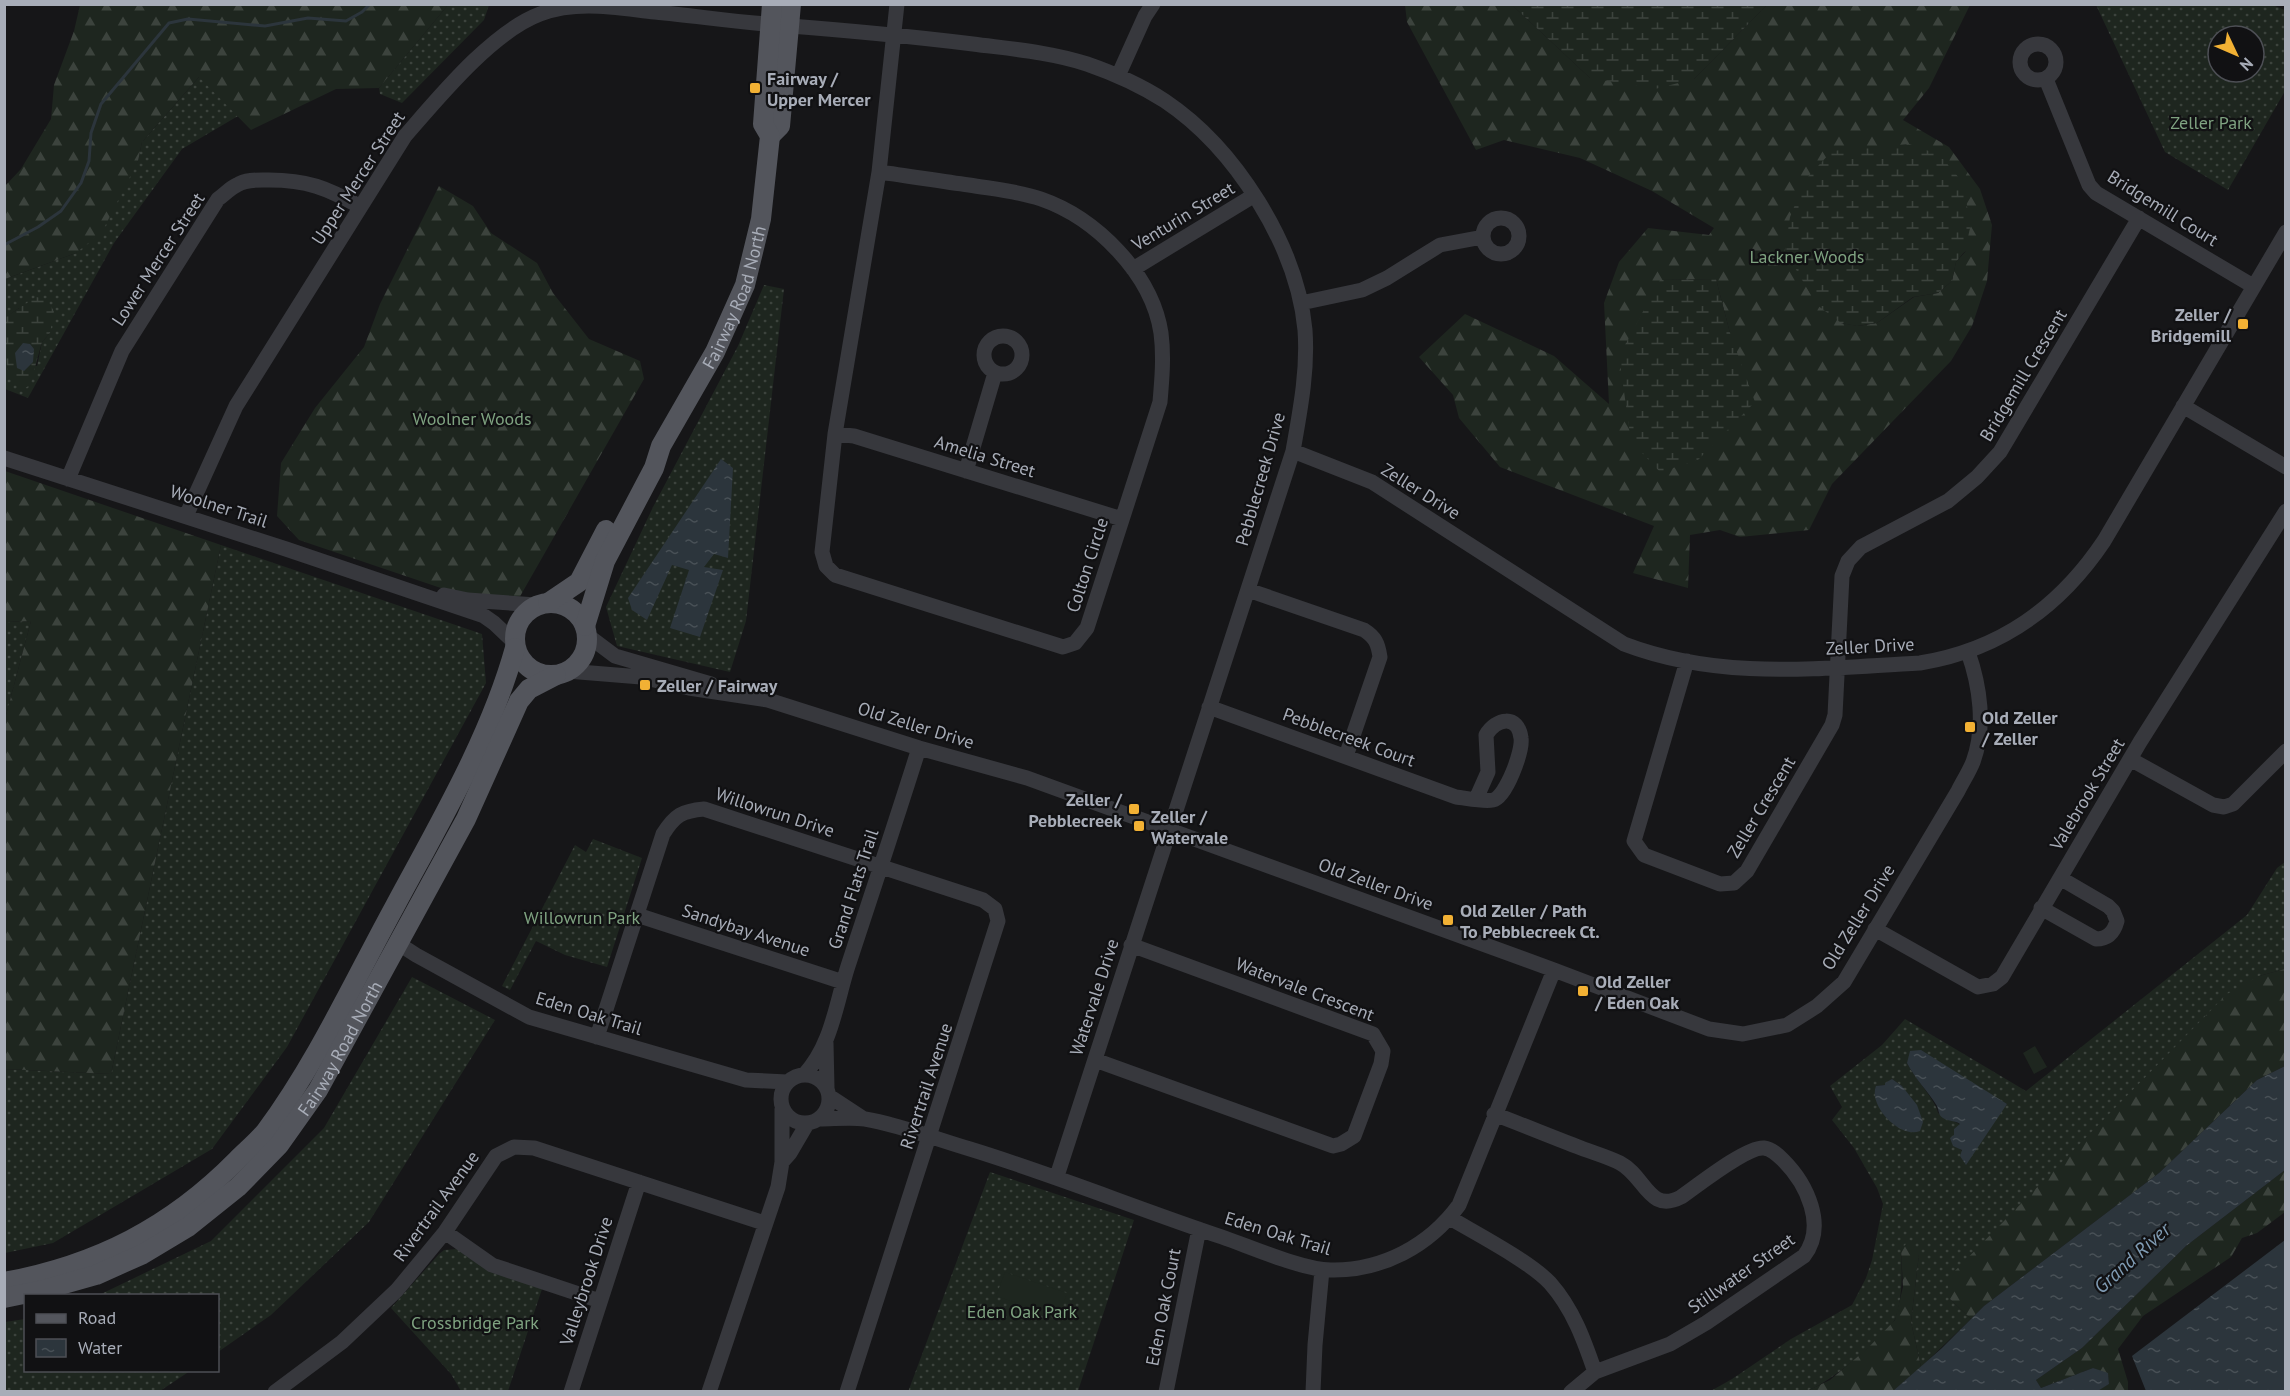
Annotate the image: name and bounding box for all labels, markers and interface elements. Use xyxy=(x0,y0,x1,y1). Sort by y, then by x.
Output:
north arrow xyxy=(2206,24,2266,84)
text: N xyxy=(2236,54,2258,75)
place label: Fairway / Upper Mercer xyxy=(767,67,871,111)
marker: Fairway / Upper Mercer xyxy=(748,81,762,95)
street label: Upper Mercer Street xyxy=(306,107,410,249)
park label: Zeller Park xyxy=(2170,111,2252,134)
street label: Bridgemill Court xyxy=(2103,165,2223,251)
street label: Venturin Street xyxy=(1127,176,1238,256)
street label: Lower Mercer Street xyxy=(106,188,210,330)
street label: Fairway Road North xyxy=(696,223,770,373)
park label: Lackner Woods xyxy=(1750,245,1864,268)
place label: Zeller / Bridgemill xyxy=(2151,303,2232,347)
street label: Bridgemill Crescent xyxy=(1974,305,2072,445)
marker: Zeller / Bridgemill xyxy=(2236,317,2250,331)
park label: Woolner Woods xyxy=(413,407,531,430)
street label: Pebblecreek Drive xyxy=(1230,410,1290,548)
street label: Amelia Street xyxy=(932,430,1038,482)
street label: Zeller Drive xyxy=(1377,458,1465,524)
street label: Woolner Trail xyxy=(167,479,271,533)
street label: Colton Circle xyxy=(1061,515,1113,615)
street label: Zeller Drive xyxy=(1825,632,1915,660)
place label: Zeller / Fairway xyxy=(657,674,778,697)
marker: Zeller / Fairway xyxy=(638,678,652,692)
street label: Old Zeller Drive xyxy=(855,696,977,754)
street label: Pebblecreek Court xyxy=(1280,702,1418,772)
place label: Old Zeller / Zeller xyxy=(1981,706,2058,750)
marker: Old Zeller / Zeller xyxy=(1963,720,1977,734)
street label: Valebrook Street xyxy=(2044,734,2129,855)
street label: Zeller Crescent xyxy=(1722,752,1800,862)
street label: Willowrun Drive xyxy=(713,782,837,842)
place label: Zeller / Pebblecreek xyxy=(1028,788,1123,832)
marker: Zeller / Pebblecreek xyxy=(1127,802,1141,816)
place label: Zeller / Watervale xyxy=(1151,805,1228,849)
marker: Zeller / Watervale xyxy=(1132,819,1146,833)
street label: Grand Flats Trail xyxy=(823,825,883,952)
street label: Old Zeller Drive xyxy=(1315,853,1437,915)
street label: Old Zeller Drive xyxy=(1816,860,1900,974)
street label: Sandybay Avenue xyxy=(679,898,813,962)
place label: Old Zeller / Path To Pebblecreek Ct. xyxy=(1460,899,1600,943)
park label: Willowrun Park xyxy=(524,906,641,929)
marker: Old Zeller / Path To Pebblecreek Ct. xyxy=(1441,913,1455,927)
street label: Watervale Drive xyxy=(1064,936,1124,1058)
street label: Watervale Crescent xyxy=(1232,952,1378,1026)
place label: Old Zeller / Eden Oak xyxy=(1594,970,1679,1014)
street label: Fairway Road North xyxy=(292,977,387,1120)
marker: Old Zeller / Eden Oak xyxy=(1576,984,1590,998)
street label: Eden Oak Trail xyxy=(533,986,646,1040)
street label: Rivertrail Avenue xyxy=(895,1020,957,1152)
street label: Rivertrail Avenue xyxy=(388,1146,484,1266)
street label: Eden Oak Trail xyxy=(1222,1206,1335,1260)
street label: Valleybrook Drive xyxy=(554,1214,618,1349)
water label: Grand River xyxy=(2088,1216,2177,1299)
street label: Stillwater Street xyxy=(1683,1228,1799,1318)
street label: Eden Oak Court xyxy=(1140,1246,1186,1368)
legend xyxy=(24,1294,219,1372)
park label: Eden Oak Park xyxy=(967,1300,1078,1323)
text: Road xyxy=(78,1306,116,1329)
park label: Crossbridge Park xyxy=(411,1311,539,1334)
text: Water xyxy=(78,1336,122,1359)

